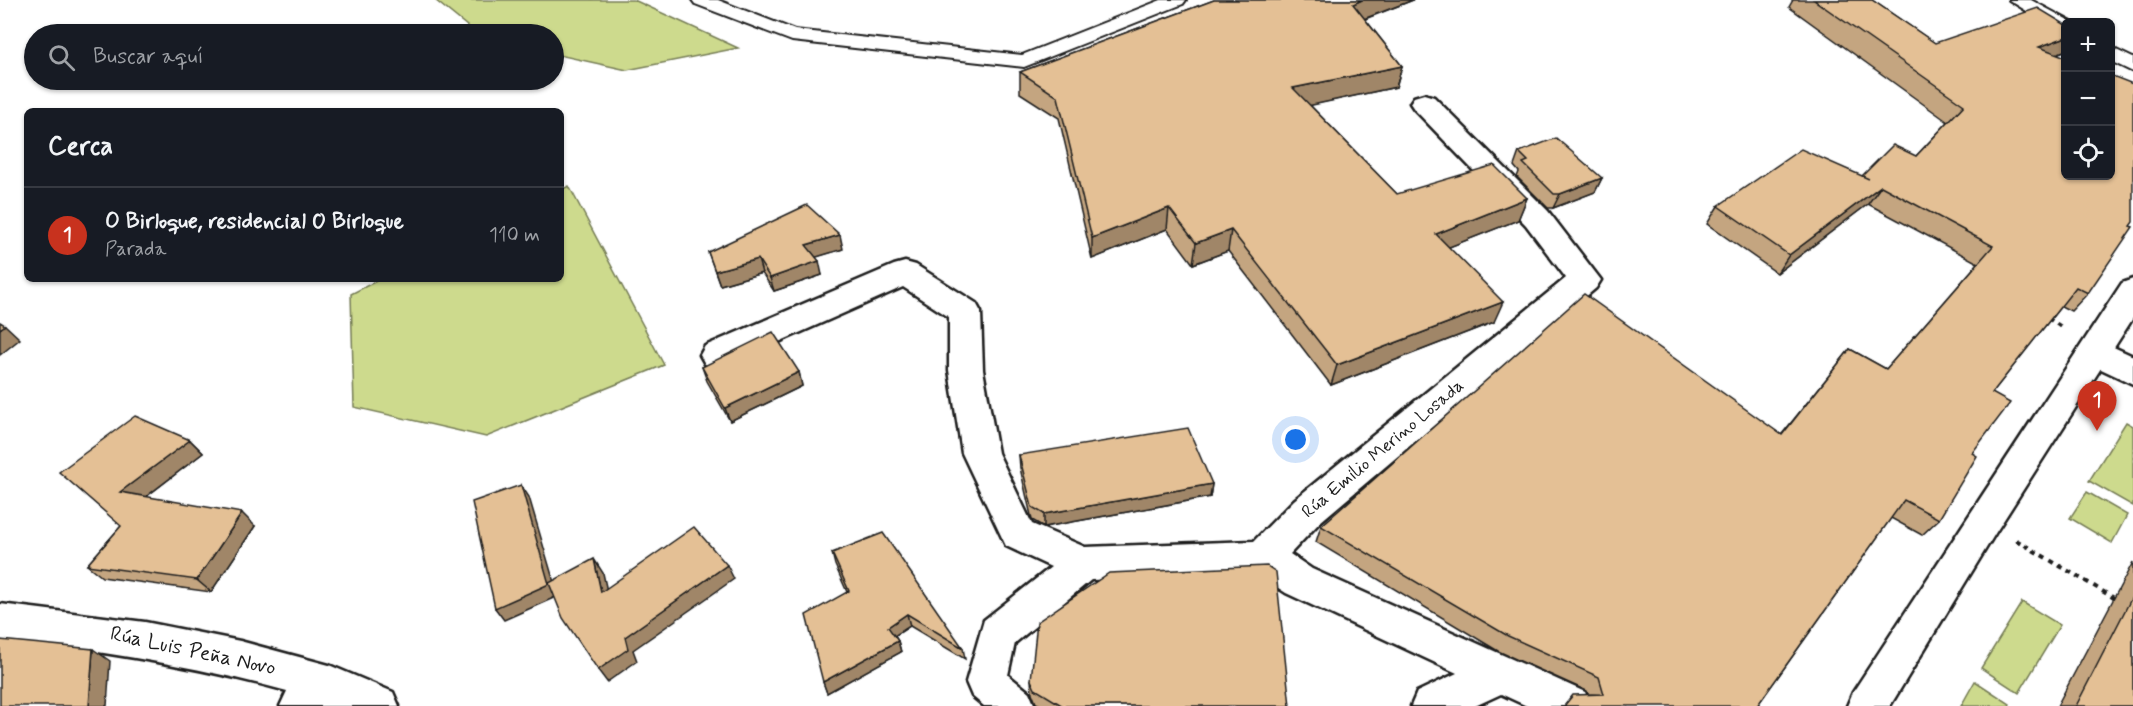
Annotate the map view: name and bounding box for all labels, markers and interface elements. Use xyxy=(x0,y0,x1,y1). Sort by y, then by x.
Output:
map controls xyxy=(2061,18,2115,180)
button: + xyxy=(2061,18,2115,72)
search box xyxy=(24,24,564,90)
icon: search xyxy=(45,41,78,74)
text: Buscar aquí xyxy=(93,43,204,71)
button: − xyxy=(2061,72,2115,126)
button: locate xyxy=(2061,126,2115,180)
text: Cerca xyxy=(48,130,113,164)
text: O Birloque, residencial O Birloque xyxy=(105,208,404,236)
text: 1 xyxy=(63,222,72,249)
text: 110 m xyxy=(489,222,540,249)
text: Parada xyxy=(105,236,166,263)
street label: Rúa Emilio Merino Losada xyxy=(1297,374,1469,524)
pin: 1 xyxy=(2078,382,2116,431)
your location xyxy=(1281,425,1310,454)
street label: Rúa Luis Peña Novo xyxy=(107,620,279,682)

